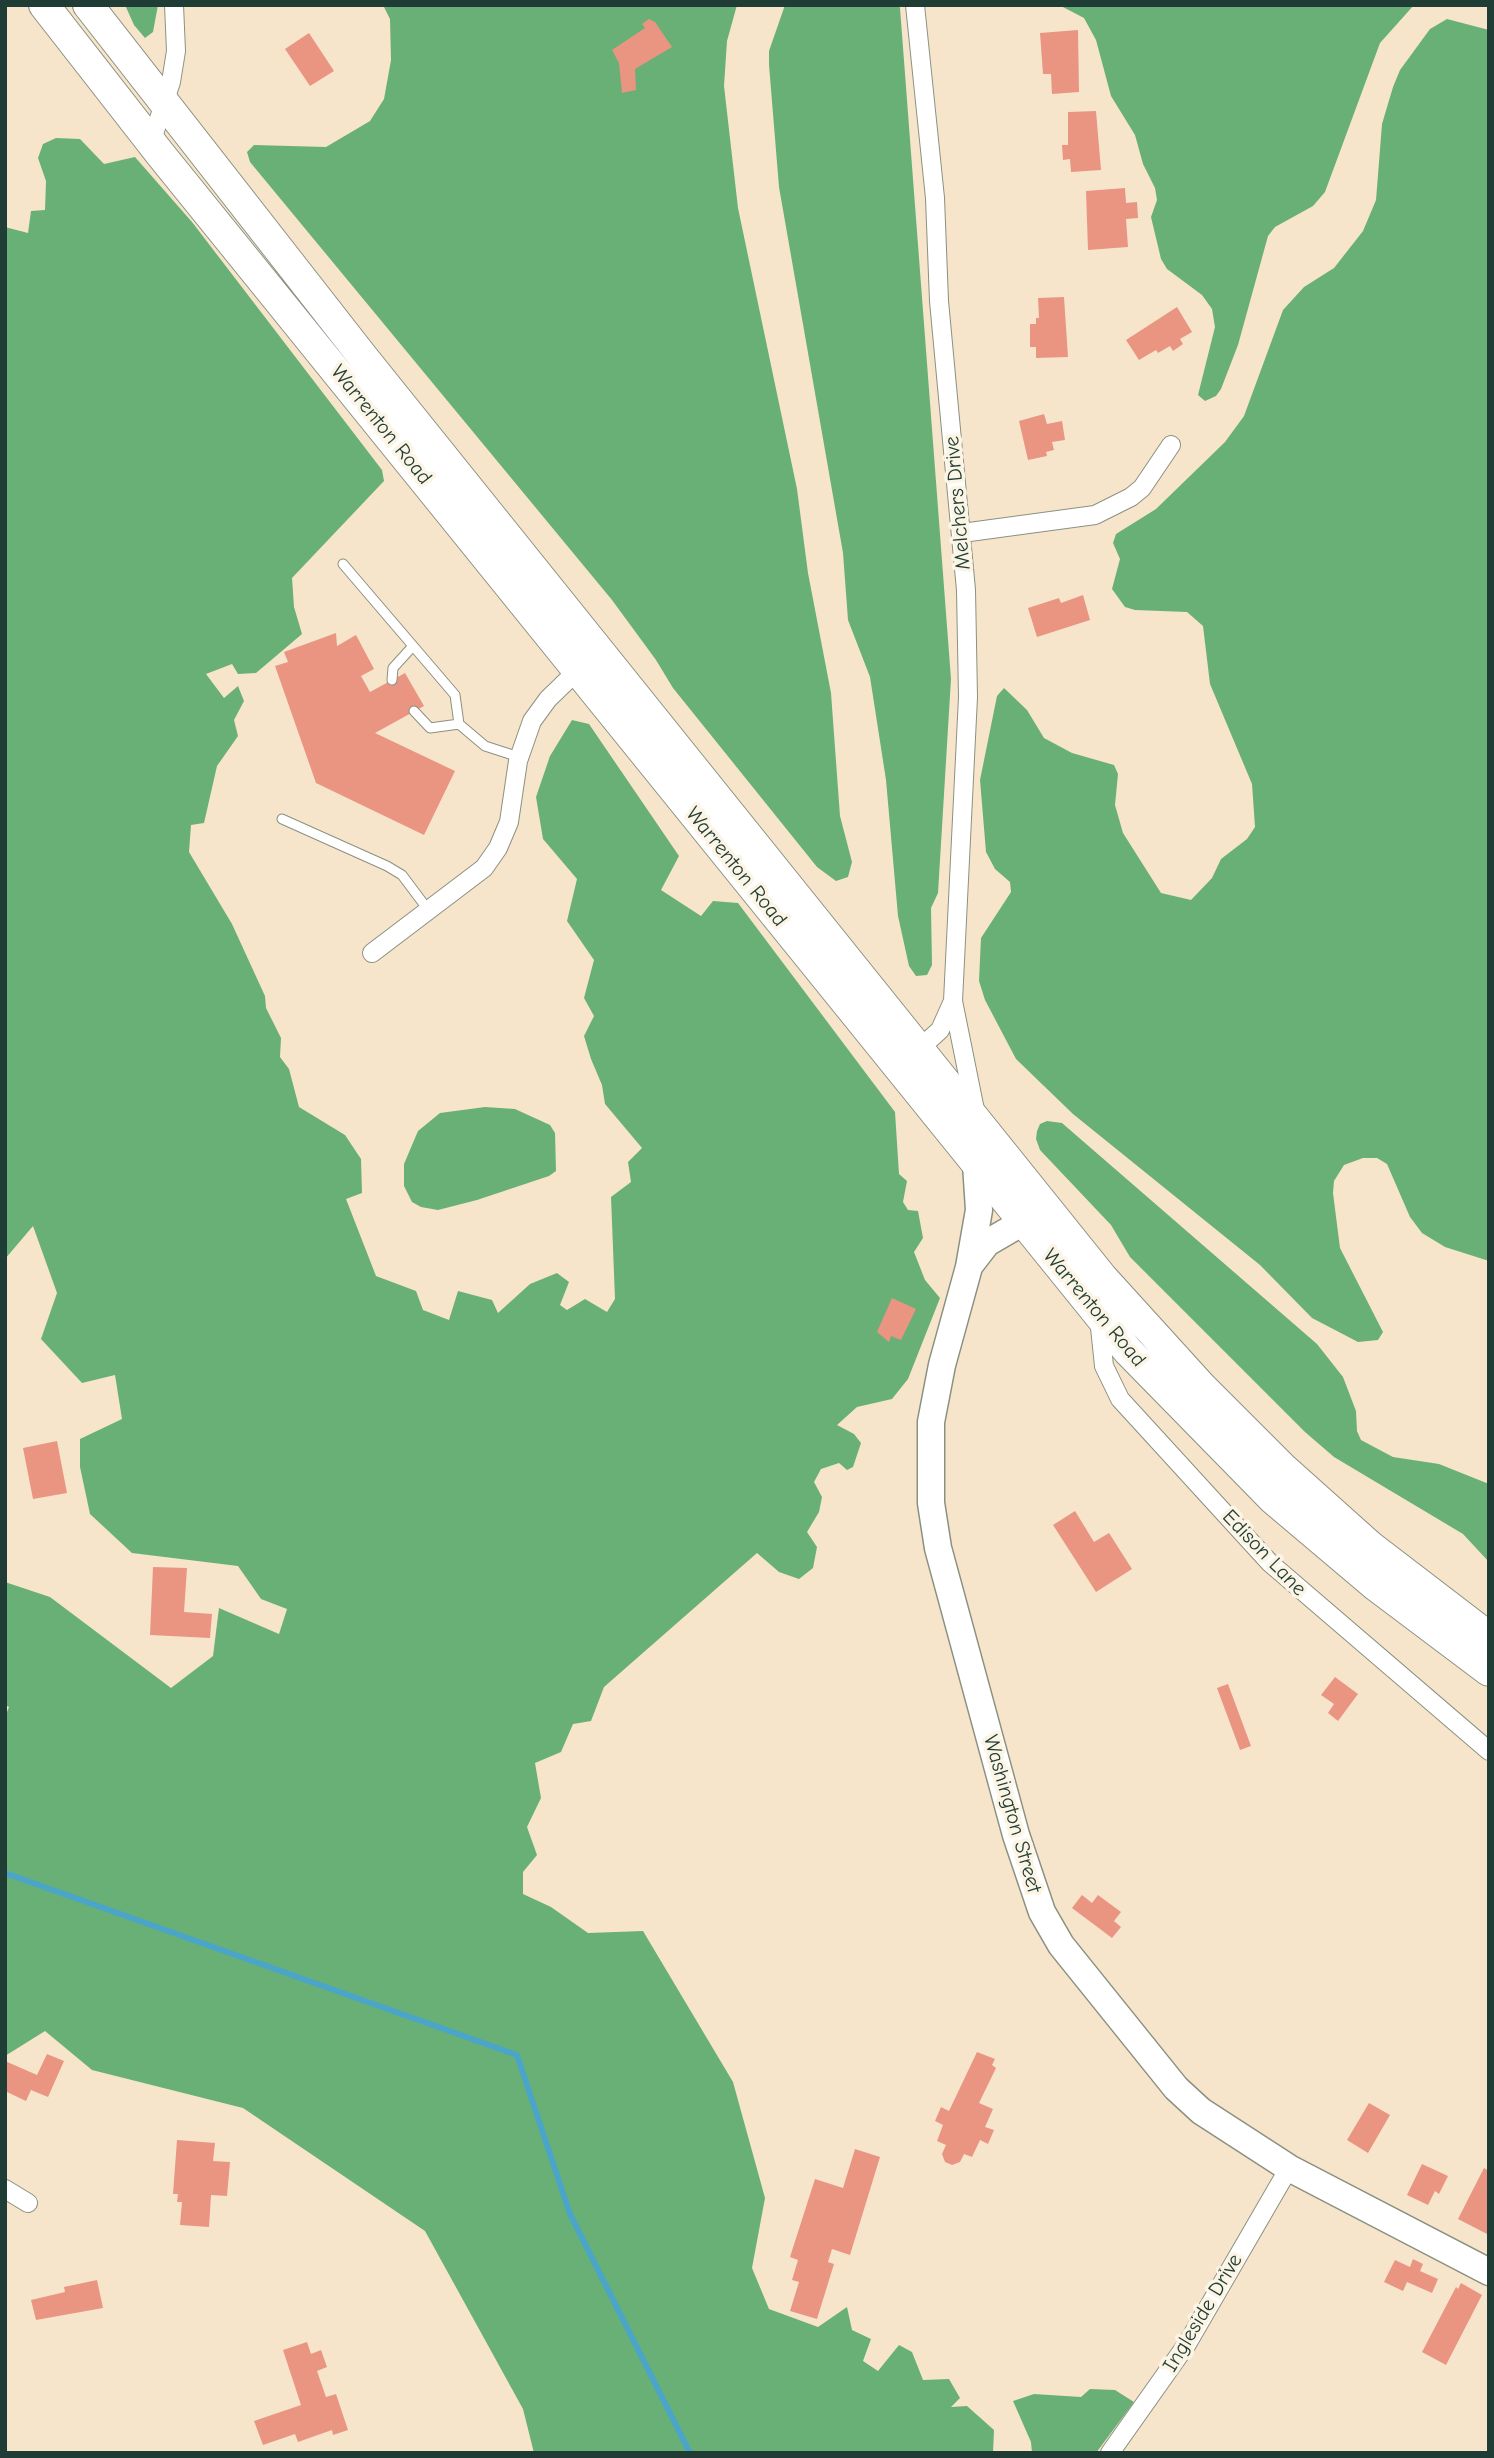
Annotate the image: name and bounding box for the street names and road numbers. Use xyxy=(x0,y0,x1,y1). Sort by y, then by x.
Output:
street label: Warrenton Road xyxy=(325,360,437,490)
street label: Melchers Drive xyxy=(940,435,976,571)
street label: Warrenton Road xyxy=(680,802,792,932)
street label: Warrenton Road xyxy=(1037,1244,1151,1372)
street label: Edison Lane xyxy=(1217,1505,1311,1601)
street label: Washington Street xyxy=(977,1732,1047,1896)
street label: Ingleside Drive xyxy=(1158,2249,1248,2377)

